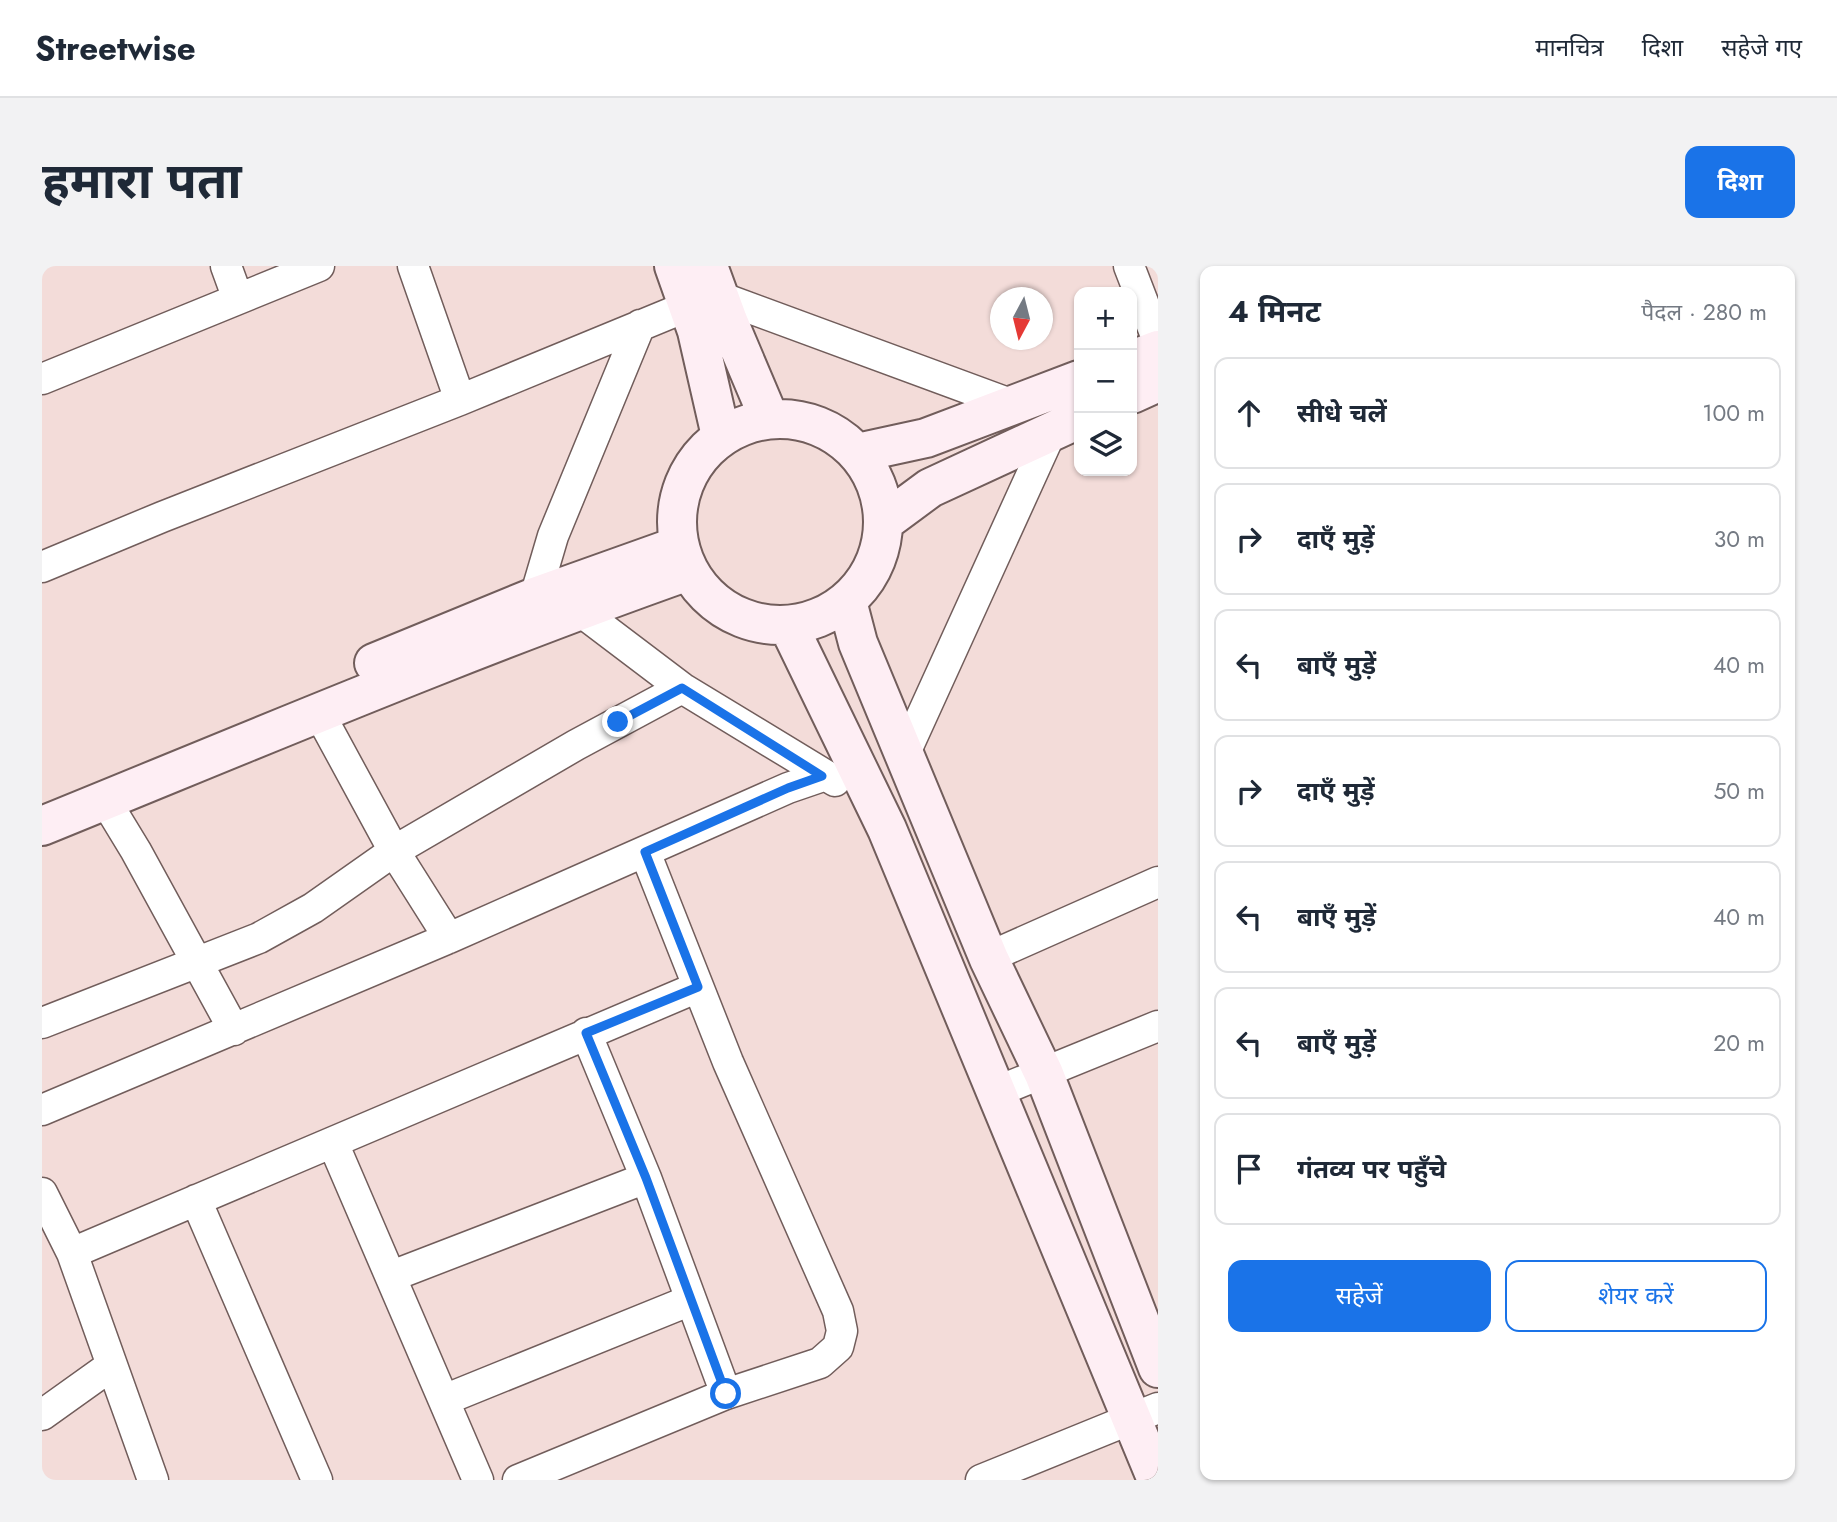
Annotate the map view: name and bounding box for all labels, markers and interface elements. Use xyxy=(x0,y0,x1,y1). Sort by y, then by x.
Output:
text: Streetwise xyxy=(35,25,196,72)
text: मानचित्र xyxy=(1535,30,1604,65)
text: दिशा xyxy=(1642,30,1683,65)
text: सहेजे गए xyxy=(1721,30,1802,65)
text: हमारा पता xyxy=(42,146,242,216)
button: दिशा xyxy=(1685,146,1795,218)
north arrow xyxy=(990,287,1053,350)
map controls xyxy=(1074,287,1137,476)
button: + xyxy=(1074,287,1137,350)
text: 4 मिनट xyxy=(1228,290,1321,333)
text: पैदल · 280 m xyxy=(1641,295,1767,329)
button: − xyxy=(1074,350,1137,413)
icon: ahead xyxy=(1230,394,1268,432)
text: सीधे चलें xyxy=(1297,394,1387,432)
text: 100 m xyxy=(1702,396,1765,430)
button: layers xyxy=(1074,413,1137,476)
icon: right xyxy=(1230,520,1268,558)
text: दाएँ मुड़ें xyxy=(1297,520,1375,558)
text: 30 m xyxy=(1714,522,1765,556)
icon: left xyxy=(1230,646,1268,684)
text: बाएँ मुड़ें xyxy=(1297,646,1376,684)
text: 40 m xyxy=(1713,648,1765,682)
route end xyxy=(602,706,633,737)
icon: right xyxy=(1230,772,1268,810)
text: दाएँ मुड़ें xyxy=(1297,772,1375,810)
text: 50 m xyxy=(1713,774,1765,808)
icon: left xyxy=(1230,898,1268,936)
text: बाएँ मुड़ें xyxy=(1297,898,1376,936)
text: 40 m xyxy=(1713,900,1765,934)
icon: left xyxy=(1230,1024,1268,1062)
text: बाएँ मुड़ें xyxy=(1297,1024,1376,1062)
text: 20 m xyxy=(1713,1026,1765,1060)
icon: arrive xyxy=(1230,1150,1268,1188)
text: गंतव्य पर पहुँचे xyxy=(1297,1150,1446,1188)
button: सहेजें xyxy=(1228,1260,1491,1332)
button: शेयर करें xyxy=(1505,1260,1767,1332)
route start xyxy=(710,1378,741,1409)

